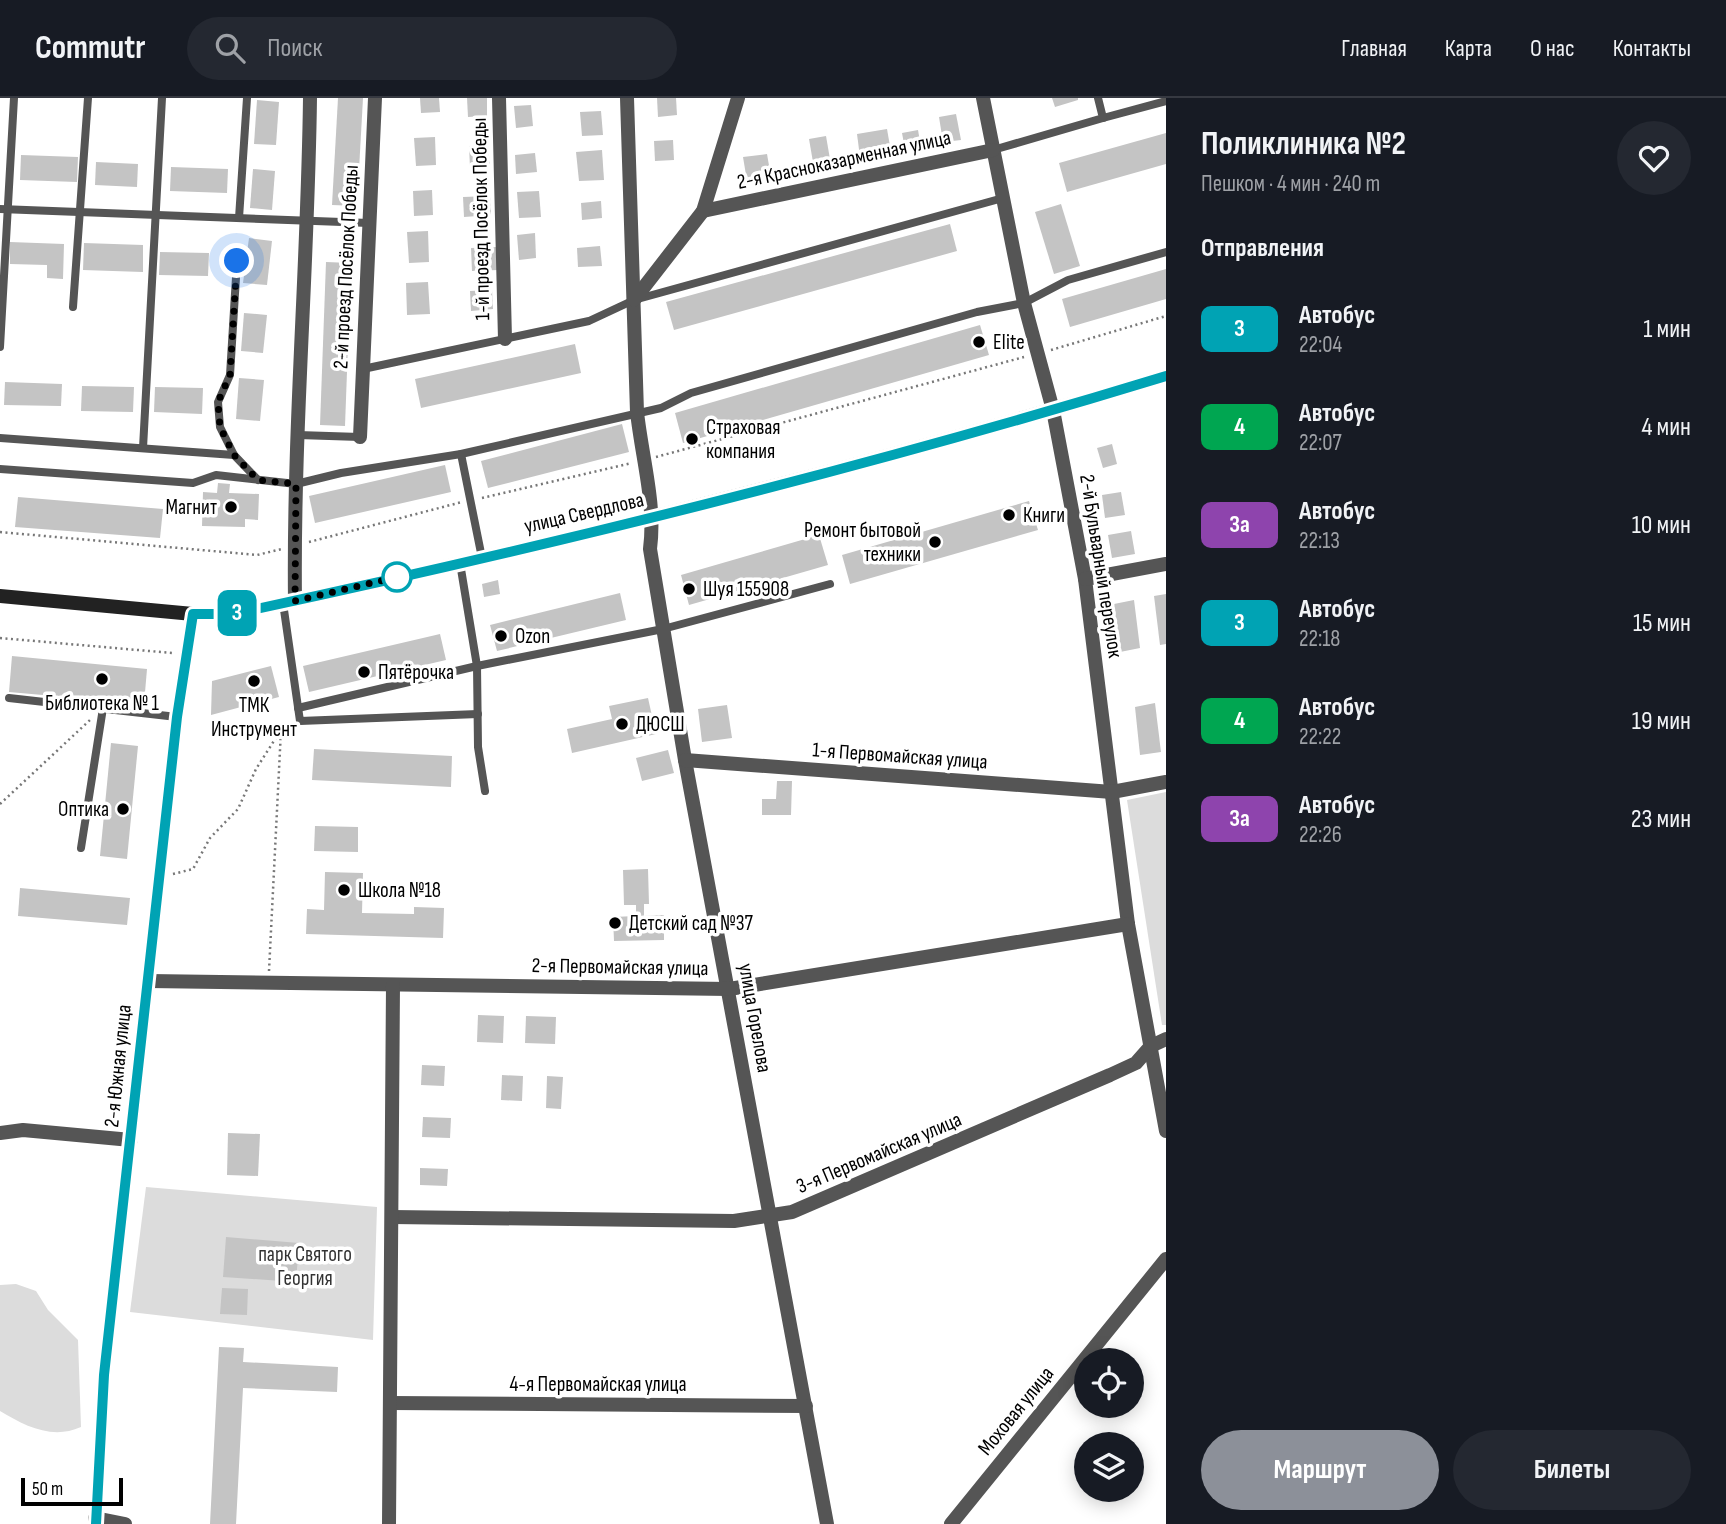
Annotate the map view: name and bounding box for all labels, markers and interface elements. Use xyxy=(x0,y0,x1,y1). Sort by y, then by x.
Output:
search box xyxy=(187,17,677,80)
text: Commutr xyxy=(35,28,145,68)
icon: search xyxy=(211,29,249,67)
text: Поиск xyxy=(267,33,322,64)
text: Главная xyxy=(1341,34,1407,63)
text: Карта xyxy=(1445,34,1492,63)
text: О нас xyxy=(1530,34,1575,63)
text: Контакты xyxy=(1613,34,1691,63)
street label: 1-й проезд Посёлок Победы xyxy=(467,117,495,321)
button: heart xyxy=(1617,121,1691,195)
text: Поликлиника №2 xyxy=(1201,124,1406,164)
street label: 2-я Красноказарменная улица xyxy=(735,125,953,195)
street label: 2-й проезд Посёлок Победы xyxy=(328,164,364,370)
text: Пешком · 4 мин · 240 m xyxy=(1201,170,1380,198)
text: Отправления xyxy=(1201,233,1324,264)
your location xyxy=(219,243,254,278)
text: Автобус xyxy=(1299,300,1375,331)
text: 3 xyxy=(1234,314,1245,343)
text: 1 мин xyxy=(1643,314,1691,345)
place label: Elite xyxy=(993,330,1025,355)
text: 22:04 xyxy=(1299,331,1342,359)
marker: Elite xyxy=(971,334,987,350)
text: Автобус xyxy=(1299,398,1375,429)
text: 4 xyxy=(1234,412,1245,441)
text: 4 мин xyxy=(1642,412,1691,443)
place label: Страховая компания xyxy=(706,415,780,464)
text: 22:07 xyxy=(1299,429,1342,457)
marker: Страховая компания xyxy=(684,431,700,447)
street label: 2-й Бульварный переулок xyxy=(1074,473,1128,660)
street label: улица Свердлова xyxy=(522,487,646,539)
place label: Магнит xyxy=(166,495,217,520)
text: Автобус xyxy=(1299,496,1375,527)
marker: Магнит xyxy=(223,499,239,515)
place label: Книги xyxy=(1023,503,1065,528)
marker: Книги xyxy=(1001,507,1017,523)
text: 3а xyxy=(1229,510,1250,539)
text: 10 мин xyxy=(1632,510,1691,541)
place label: Ремонт бытовой техники xyxy=(804,518,921,567)
text: 22:13 xyxy=(1299,527,1340,555)
marker: Ремонт бытовой техники xyxy=(927,534,943,550)
unlabelled marker xyxy=(382,562,412,592)
place label: Шуя 155908 xyxy=(703,577,789,602)
marker: Шуя 155908 xyxy=(681,581,697,597)
line badge: 3 xyxy=(214,590,260,636)
text: Автобус xyxy=(1299,594,1375,625)
text: 3 xyxy=(232,598,242,627)
text: 3 xyxy=(1234,608,1245,637)
text: 15 мин xyxy=(1633,608,1691,639)
place label: Ozon xyxy=(515,624,550,649)
text: 22:18 xyxy=(1299,625,1340,653)
marker: Ozon xyxy=(493,628,509,644)
place label: Пятёрочка xyxy=(378,660,454,685)
marker: Пятёрочка xyxy=(356,664,372,680)
marker: Библиотека № 1 xyxy=(94,671,110,687)
marker: ТМК Инструмент xyxy=(246,673,262,689)
place label: Библиотека № 1 xyxy=(45,691,160,716)
text: Автобус xyxy=(1299,692,1375,723)
place label: ТМК Инструмент xyxy=(211,693,297,742)
text: 4 xyxy=(1234,706,1245,735)
text: 19 мин xyxy=(1632,706,1691,737)
place label: ДЮСШ xyxy=(636,712,685,737)
marker: ДЮСШ xyxy=(614,716,630,732)
text: 22:22 xyxy=(1299,723,1341,751)
street label: 1-я Первомайская улица xyxy=(812,737,988,775)
text: Автобус xyxy=(1299,790,1375,821)
place label: Оптика xyxy=(58,797,109,822)
marker: Оптика xyxy=(115,801,131,817)
text: 3а xyxy=(1229,804,1250,833)
text: 23 мин xyxy=(1631,804,1691,835)
text: 22:26 xyxy=(1299,821,1342,849)
place label: Школа №18 xyxy=(358,878,441,903)
marker: Школа №18 xyxy=(336,882,352,898)
place label: Детский сад №37 xyxy=(629,911,753,936)
marker: Детский сад №37 xyxy=(607,915,623,931)
street label: 2-я Первомайская улица xyxy=(531,953,709,981)
street label: улица Горелова xyxy=(733,962,777,1074)
street label: 2-я Южная улица xyxy=(99,1003,137,1129)
street label: 3-я Первомайская улица xyxy=(793,1107,965,1199)
park label: парк Святого Георгия xyxy=(258,1242,352,1291)
map controls xyxy=(1074,1348,1144,1502)
button: locate xyxy=(1074,1348,1144,1418)
street label: Моховая улица xyxy=(973,1362,1059,1460)
street label: 4-я Первомайская улица xyxy=(509,1372,687,1397)
button: Маршрут xyxy=(1201,1430,1439,1510)
button: Билеты xyxy=(1453,1430,1691,1510)
button: layers xyxy=(1074,1432,1144,1502)
scale bar xyxy=(21,1475,122,1507)
text: 50 m xyxy=(32,1478,63,1501)

